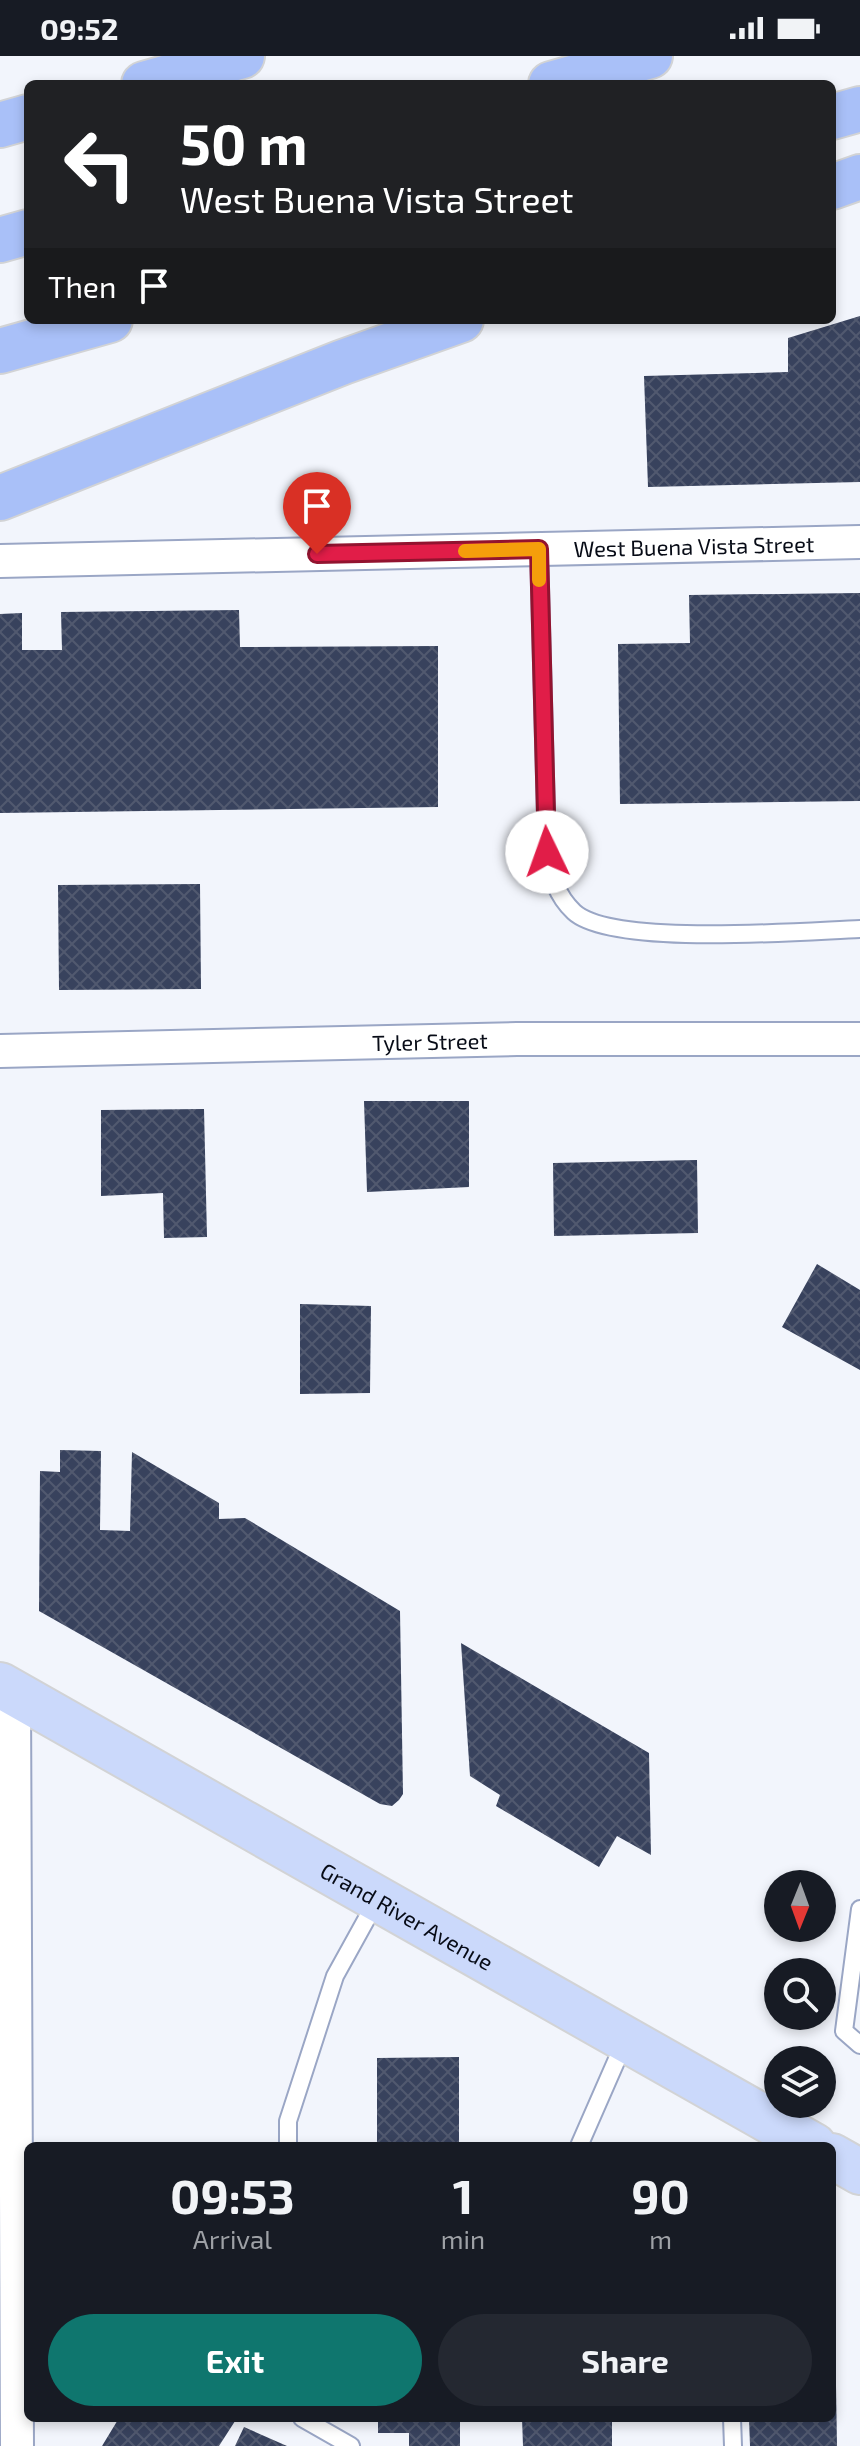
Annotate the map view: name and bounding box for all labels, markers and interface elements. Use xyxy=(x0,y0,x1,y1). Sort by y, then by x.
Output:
text: 09:52 xyxy=(40,10,118,46)
text: 50 m xyxy=(180,109,308,176)
icon: left xyxy=(48,112,152,216)
text: West Buena Vista Street xyxy=(180,177,574,220)
icon: arrive xyxy=(132,264,176,308)
text: Then xyxy=(48,268,116,304)
pin xyxy=(283,472,351,554)
icon: arrive xyxy=(295,484,339,528)
street label: West Buena Vista Street xyxy=(573,530,814,561)
position arrow xyxy=(505,810,589,894)
street label: Tyler Street xyxy=(372,1027,488,1055)
street label: Grand River Avenue xyxy=(316,1857,498,1975)
north arrow xyxy=(764,1870,836,1942)
map controls xyxy=(764,1870,836,2118)
button: search xyxy=(764,1958,836,2030)
button: layers xyxy=(764,2046,836,2118)
text: 09:53 xyxy=(170,2166,295,2224)
text: 1 xyxy=(453,2166,473,2224)
text: 90 xyxy=(631,2166,690,2224)
text: Arrival xyxy=(193,2223,272,2254)
text: min xyxy=(441,2223,485,2254)
text: m xyxy=(649,2223,672,2254)
button: Exit xyxy=(48,2314,422,2406)
button: Share xyxy=(438,2314,812,2406)

